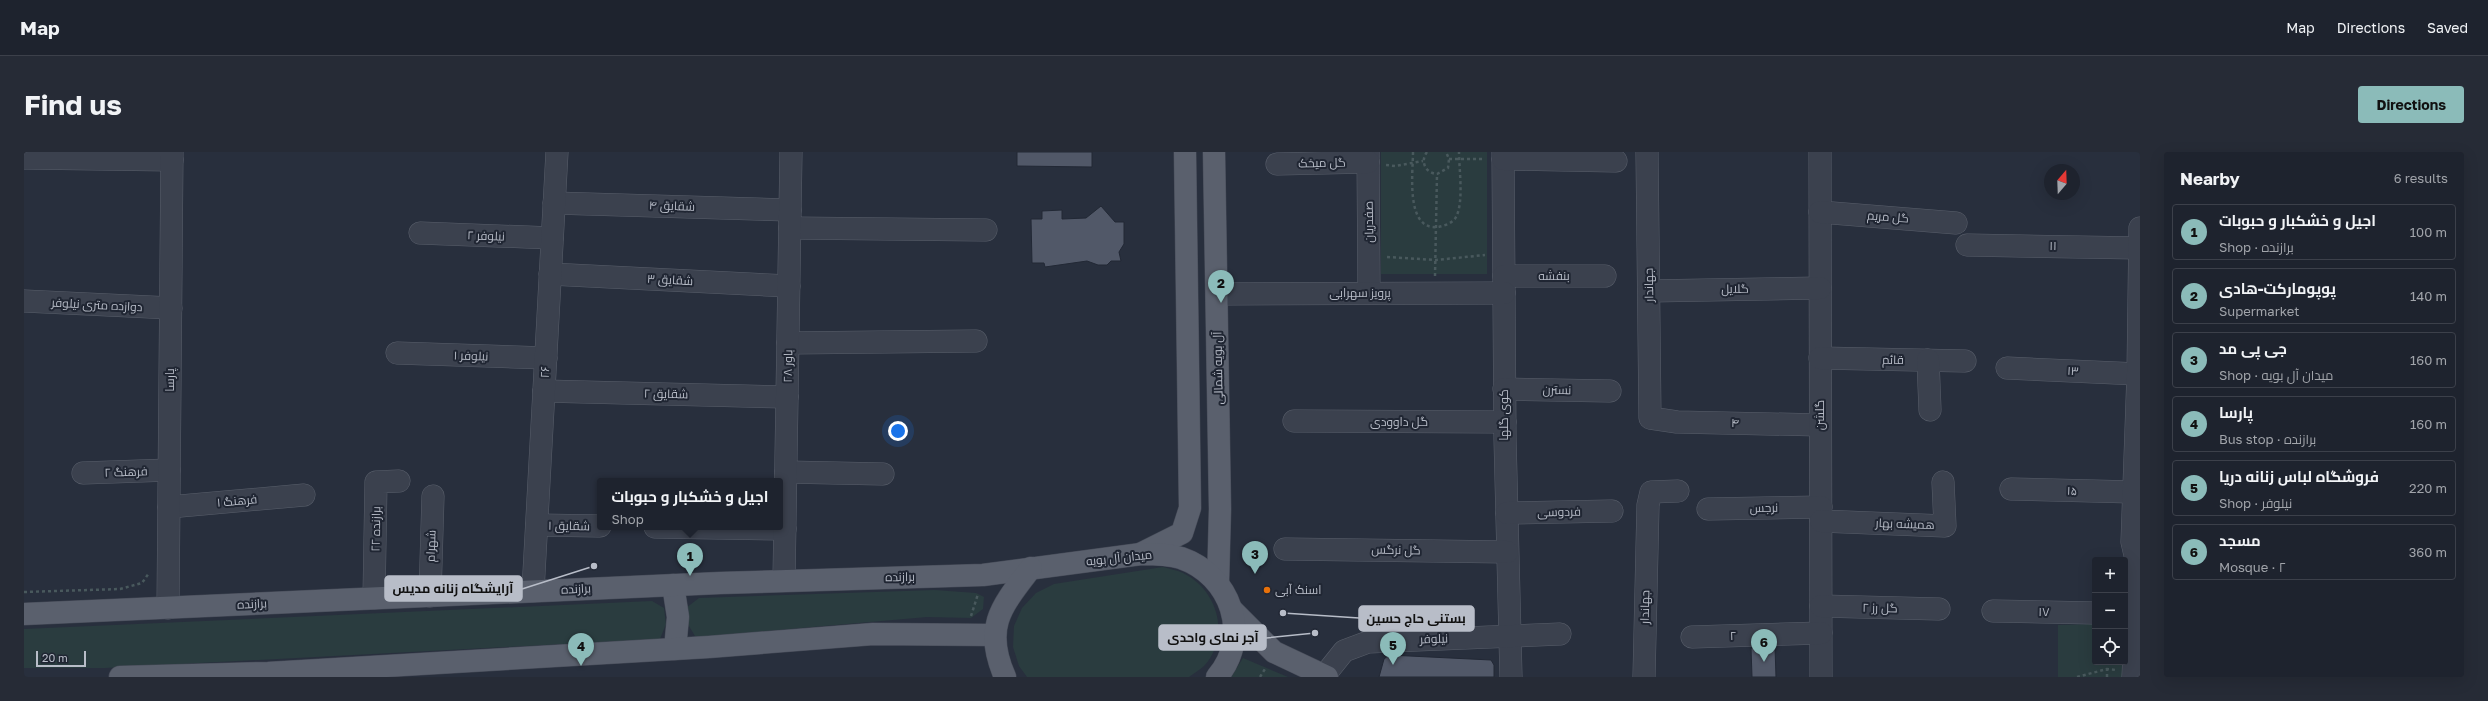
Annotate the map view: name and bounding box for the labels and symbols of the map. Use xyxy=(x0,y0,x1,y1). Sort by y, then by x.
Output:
street label: گل میخک xyxy=(1298,155,1346,170)
north arrow xyxy=(2044,164,2080,200)
street label: شقایق ۴ xyxy=(649,197,695,214)
street label: صفدریان xyxy=(1361,201,1376,243)
street label: گل مریم xyxy=(1866,207,1910,227)
street label: نیلوفر ۲ xyxy=(467,227,505,244)
street label: ۱۱ xyxy=(2049,238,2057,253)
street label: بنفشه xyxy=(1538,268,1570,283)
street label: جهاندار xyxy=(1641,268,1656,303)
pin: 2 xyxy=(1208,270,1234,303)
street label: شقایق ۳ xyxy=(647,271,694,288)
street label: گلایل xyxy=(1721,281,1749,296)
street label: پرویز سهرابی xyxy=(1329,285,1392,302)
street label: دوازده متری نیلوفر xyxy=(50,295,143,314)
street label: آل بویه شمالی xyxy=(1209,331,1226,405)
street label: نیلوفر ۱ xyxy=(453,347,489,364)
street label: باور ۲۸ xyxy=(780,349,795,383)
street label: قائم xyxy=(1882,352,1904,368)
street label: ۱۳ xyxy=(2067,363,2079,378)
street label: ۲۶ xyxy=(537,366,552,378)
street label: پارسا xyxy=(162,368,179,392)
street label: نسترن xyxy=(1543,382,1571,397)
street label: شقایق ۲ xyxy=(644,386,688,401)
street label: کوی گلها xyxy=(1496,389,1511,441)
street label: گلشن xyxy=(1812,400,1827,430)
street label: گل داوودی xyxy=(1370,414,1428,429)
street label: ۴ xyxy=(1731,415,1739,430)
your location xyxy=(888,421,908,441)
street label: فرهنگ ۲ xyxy=(104,463,148,480)
street label: ۱۵ xyxy=(2067,483,2077,498)
street label: فرهنگ ۱ xyxy=(216,491,258,510)
street label: نرجس xyxy=(1750,500,1778,515)
street label: فردوسی xyxy=(1537,504,1581,519)
street label: برازنده ۲۲ xyxy=(368,506,383,552)
street label: همیشه بهار xyxy=(1874,515,1935,532)
street label: شقایق ۱ xyxy=(548,518,590,533)
street label: شهرام xyxy=(422,530,440,562)
pin: 3 xyxy=(1242,541,1268,574)
street label: گل نرگس xyxy=(1371,542,1421,557)
pin: 1 xyxy=(677,543,703,576)
street label: میدان آل بویه xyxy=(1085,547,1153,568)
street label: برازنده xyxy=(885,569,915,584)
callout: آرایشگاه زنانه مدیس xyxy=(385,576,522,601)
text: آرایشگاه زنانه مدیس xyxy=(393,580,514,597)
street label: برازنده xyxy=(561,580,591,597)
place label: اسنک آبی xyxy=(1275,582,1322,597)
marker: اسنک آبی xyxy=(1262,585,1272,595)
street label: جهاندار xyxy=(1637,590,1652,625)
street label: برازنده xyxy=(237,595,267,612)
street label: گل رز ۲ xyxy=(1862,600,1898,615)
street label: ۱۷ xyxy=(2038,604,2050,619)
callout: بستنی حاج حسین xyxy=(1359,606,1474,631)
text: بستنی حاج حسین xyxy=(1366,610,1466,627)
callout: آجر نمای واحدی xyxy=(1159,625,1266,650)
street label: ۲ xyxy=(1730,628,1736,643)
text: آجر نمای واحدی xyxy=(1167,629,1260,646)
pin: 6 xyxy=(1751,629,1777,662)
street label: نیلوفر xyxy=(1419,631,1448,647)
pin: 5 xyxy=(1380,632,1406,665)
pin: 4 xyxy=(568,633,594,666)
scale bar xyxy=(36,649,86,668)

